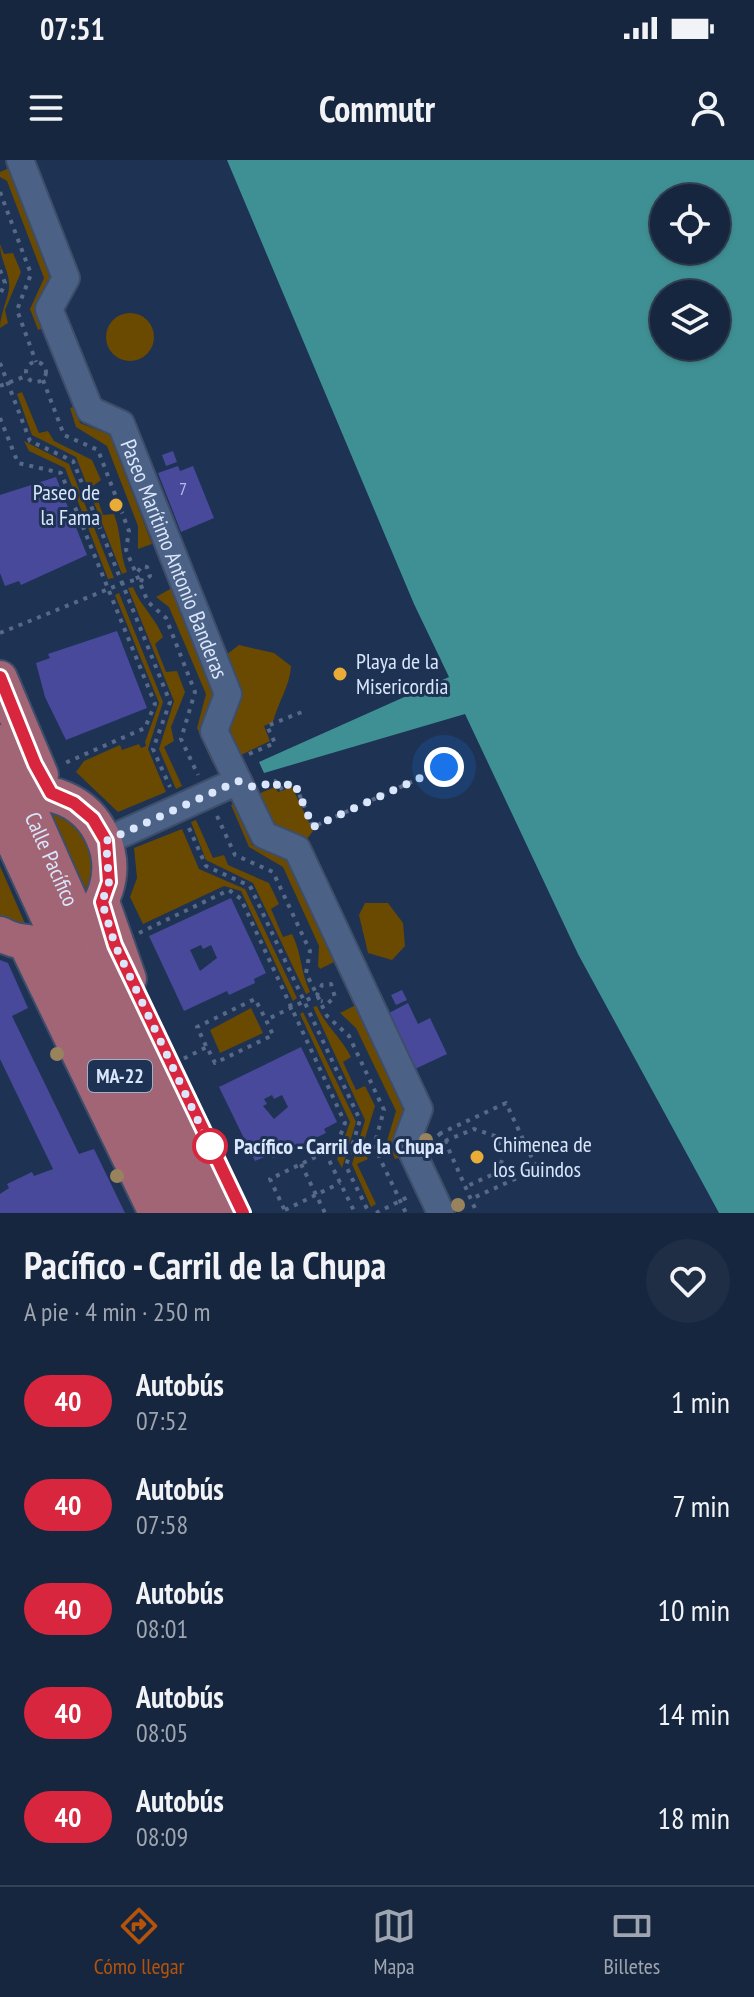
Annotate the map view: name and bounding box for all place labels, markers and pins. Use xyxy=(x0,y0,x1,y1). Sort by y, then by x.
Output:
place label: Paseo de la Fama xyxy=(33,478,100,531)
marker: Paseo de la Fama xyxy=(107,496,125,514)
place label: Playa de la Misericordia xyxy=(356,647,448,700)
marker: Playa de la Misericordia xyxy=(331,665,349,683)
marker: Pacífico - Carril de la Chupa xyxy=(193,1129,227,1163)
place label: Chimenea de los Guindos xyxy=(493,1130,592,1183)
place label: Pacífico - Carril de la Chupa xyxy=(234,1132,444,1160)
marker: Chimenea de los Guindos xyxy=(468,1148,486,1166)

